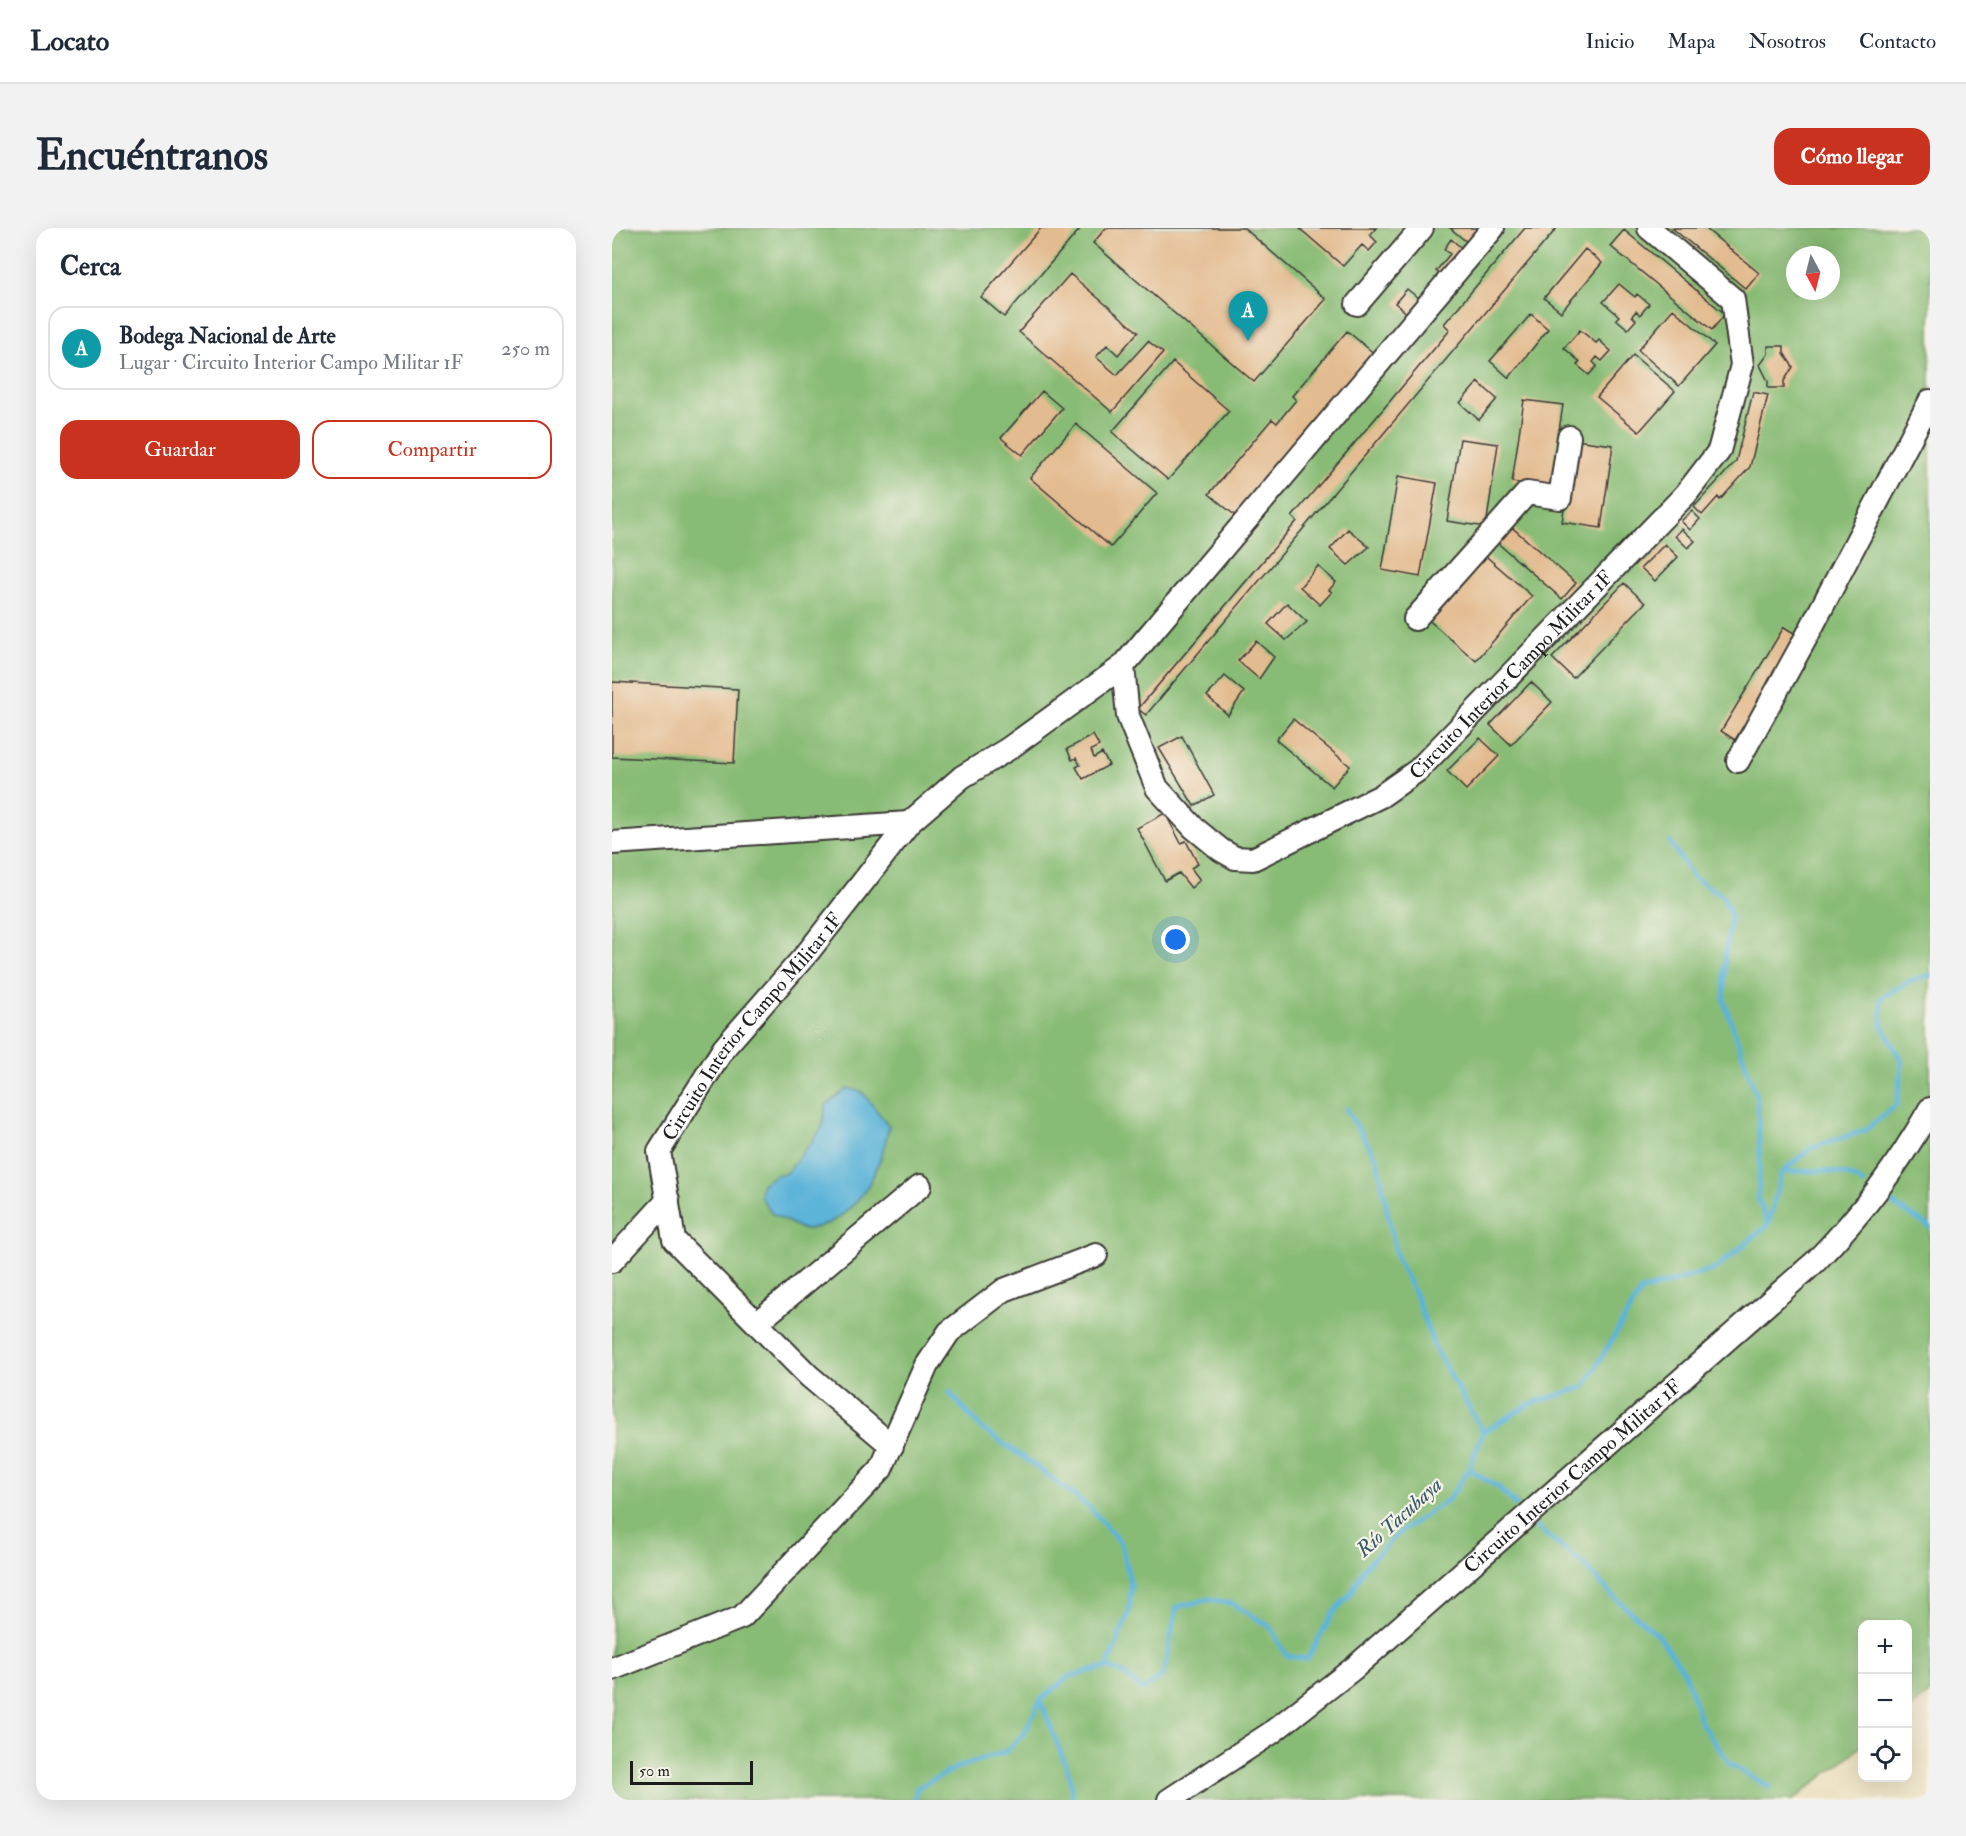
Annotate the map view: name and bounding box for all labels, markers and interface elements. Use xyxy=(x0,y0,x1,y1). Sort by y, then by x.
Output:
text: Locato xyxy=(30,24,109,59)
text: Inicio xyxy=(1585,28,1634,55)
text: Mapa xyxy=(1667,28,1715,55)
text: Nosotros xyxy=(1748,28,1826,55)
text: Contacto xyxy=(1859,28,1936,55)
button: Cómo llegar xyxy=(1774,128,1930,185)
text: Encuéntranos xyxy=(36,130,268,182)
north arrow xyxy=(1786,246,1840,300)
text: Cerca xyxy=(60,251,121,283)
pin: A xyxy=(1228,291,1268,341)
text: Bodega Nacional de Arte xyxy=(119,322,336,350)
text: A xyxy=(75,336,88,361)
text: 250 m xyxy=(501,336,550,361)
text: Lugar · Circuito Interior Campo Militar 1F xyxy=(119,350,463,375)
button: Guardar xyxy=(60,420,300,479)
button: Compartir xyxy=(312,420,552,479)
street label: Circuito Interior Campo Militar 1F xyxy=(1405,565,1618,785)
street label: Circuito Interior Campo Militar 1F xyxy=(657,907,848,1145)
your location xyxy=(1161,925,1190,954)
street label: Circuito Interior Campo Militar 1F xyxy=(1458,1374,1687,1579)
water label: Río Tacubaya xyxy=(1350,1471,1448,1564)
map controls xyxy=(1858,1620,1912,1782)
button: + xyxy=(1858,1620,1912,1674)
button: − xyxy=(1858,1674,1912,1728)
button: locate xyxy=(1858,1728,1912,1782)
scale bar xyxy=(630,1758,753,1786)
text: 50 m xyxy=(639,1761,670,1781)

